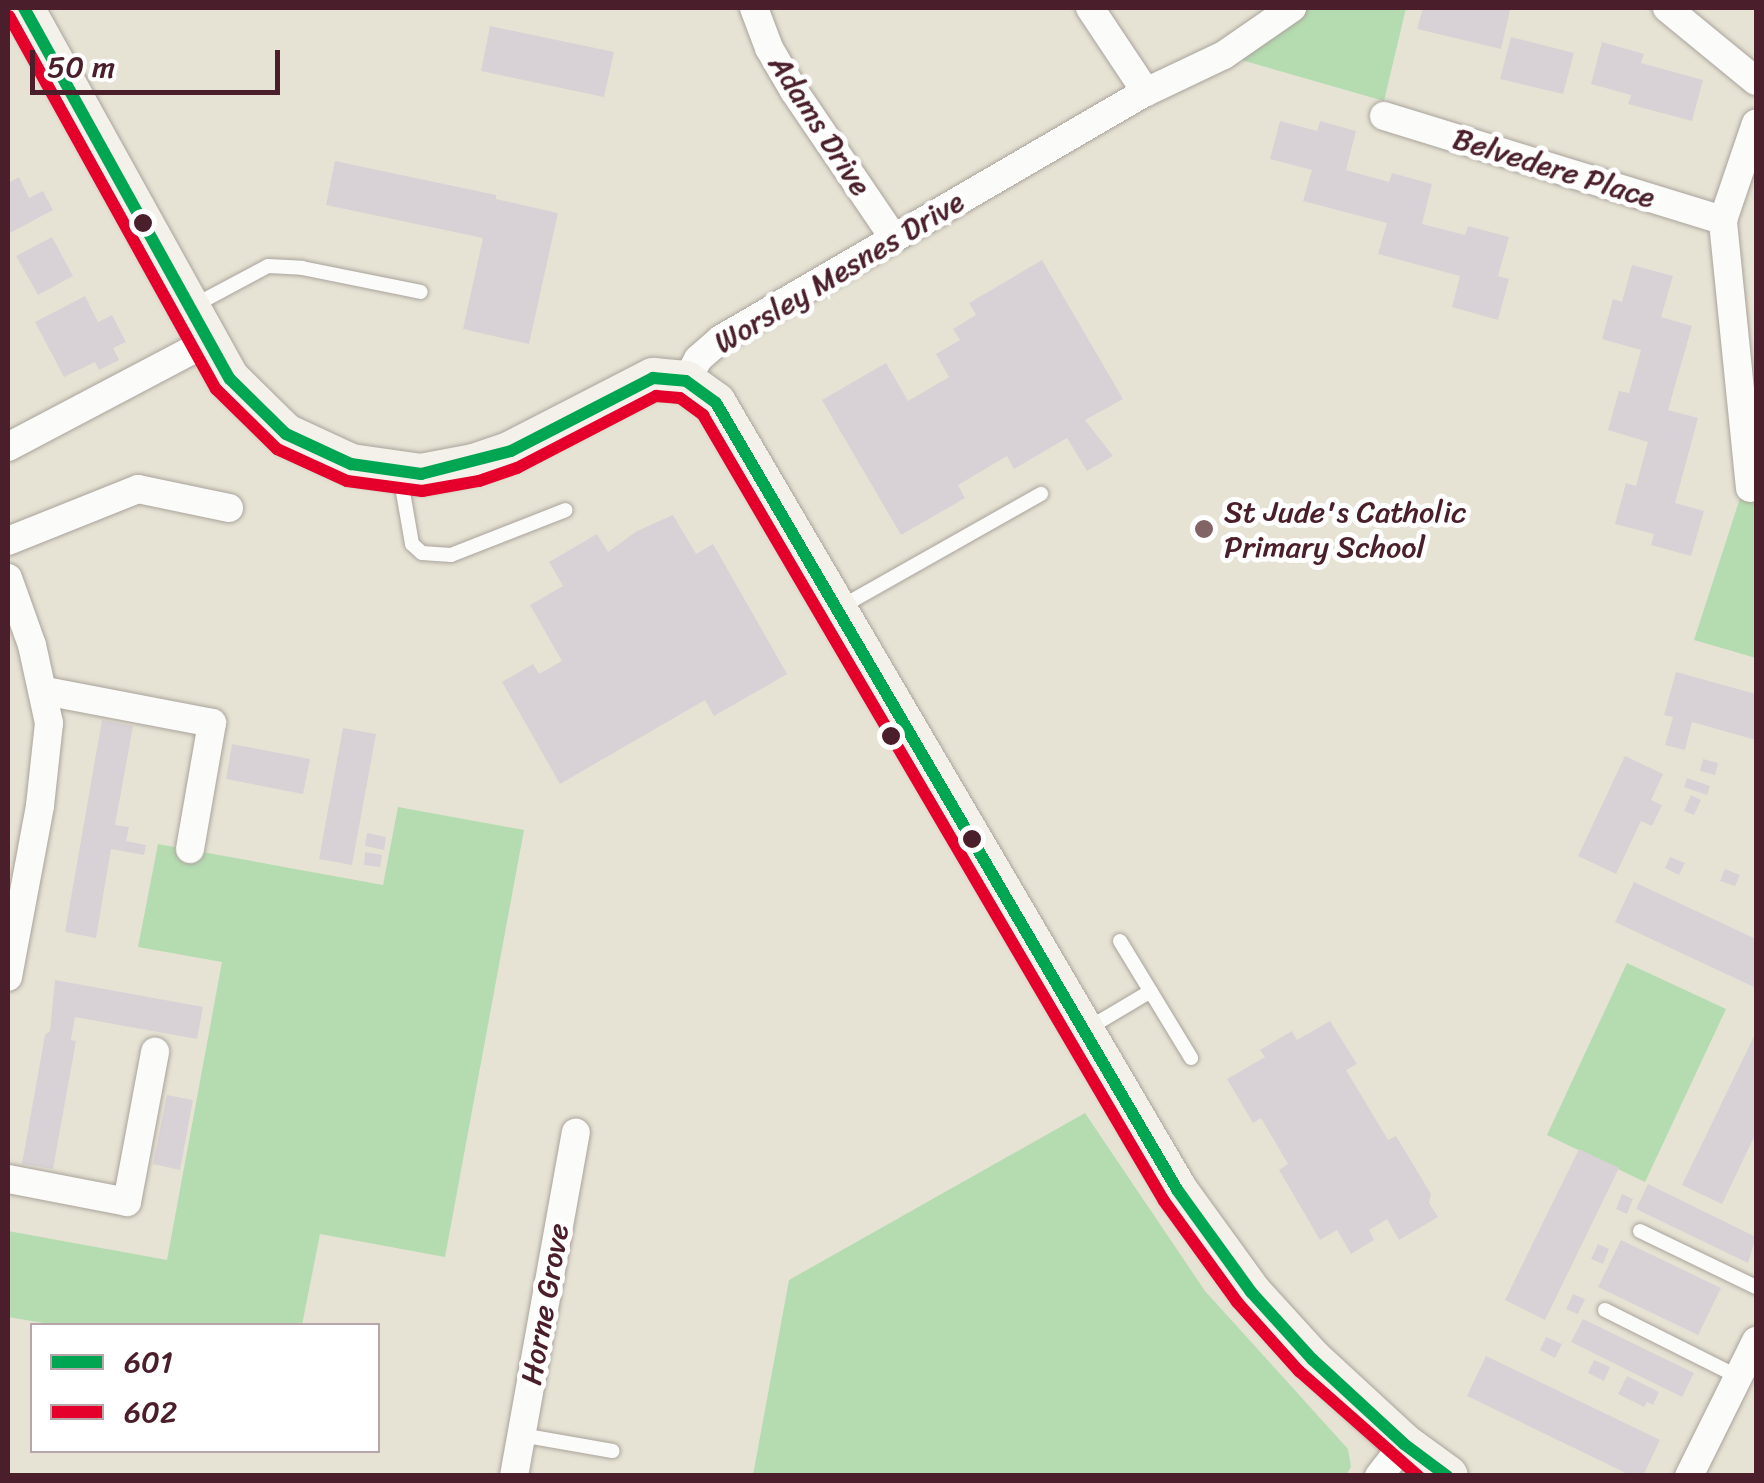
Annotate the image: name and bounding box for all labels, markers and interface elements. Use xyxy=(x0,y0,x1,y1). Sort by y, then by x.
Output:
scale bar xyxy=(35,30,285,92)
text: 50 m xyxy=(47,40,115,94)
street label: Adams Drive xyxy=(761,47,879,203)
street label: Belvedere Place xyxy=(1448,120,1660,216)
street label: Worsley Mesnes Drive xyxy=(708,183,970,361)
unlabelled marker xyxy=(133,213,153,233)
place label: St Jude's Catholic Primary School xyxy=(1224,494,1468,564)
marker: St Jude's Catholic Primary School xyxy=(1193,518,1215,540)
unlabelled marker xyxy=(881,726,901,746)
unlabelled marker xyxy=(962,829,982,849)
street label: Horne Grove xyxy=(513,1220,577,1388)
legend xyxy=(30,1323,380,1453)
text: 601 xyxy=(124,1335,173,1389)
text: 602 xyxy=(124,1385,177,1439)

